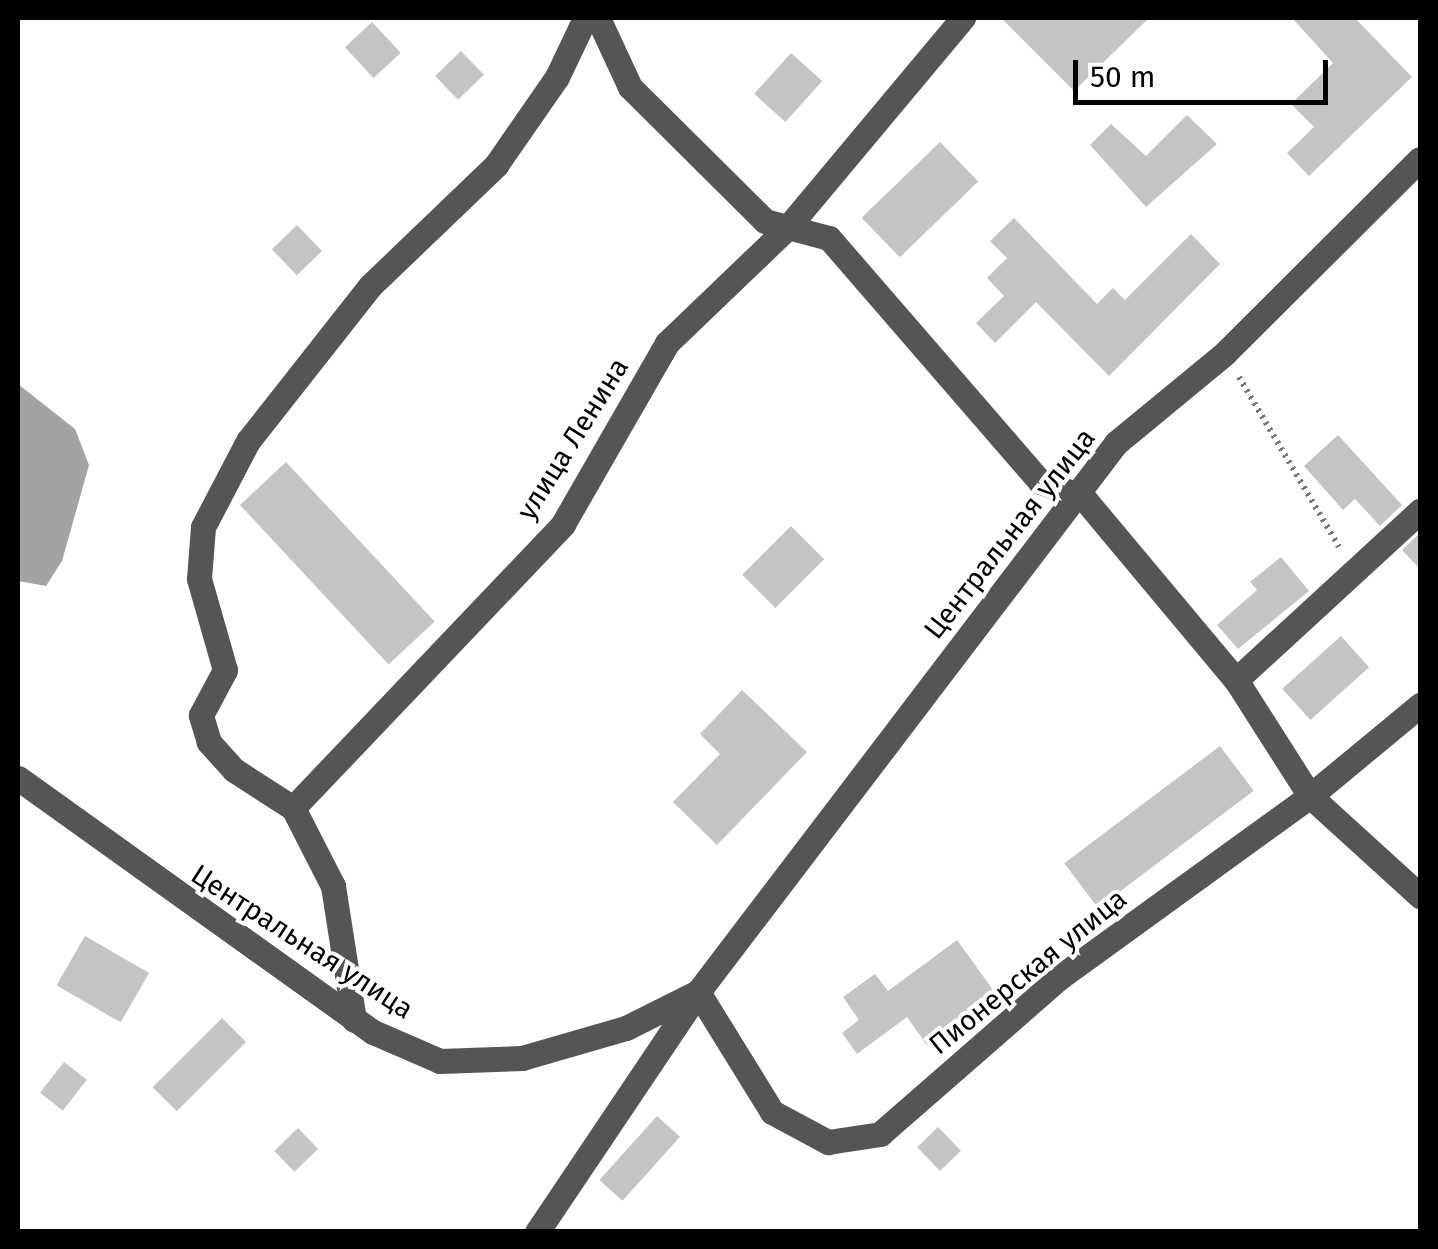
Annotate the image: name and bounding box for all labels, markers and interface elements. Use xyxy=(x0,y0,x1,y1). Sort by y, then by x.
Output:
scale bar xyxy=(1078,40,1333,102)
text: 50 m xyxy=(1090,59,1155,95)
street label: улица Ленина xyxy=(510,352,636,526)
street label: Центральная улица xyxy=(917,422,1103,646)
street label: Центральная улица xyxy=(185,858,419,1026)
street label: Пионерская улица xyxy=(923,882,1133,1062)

